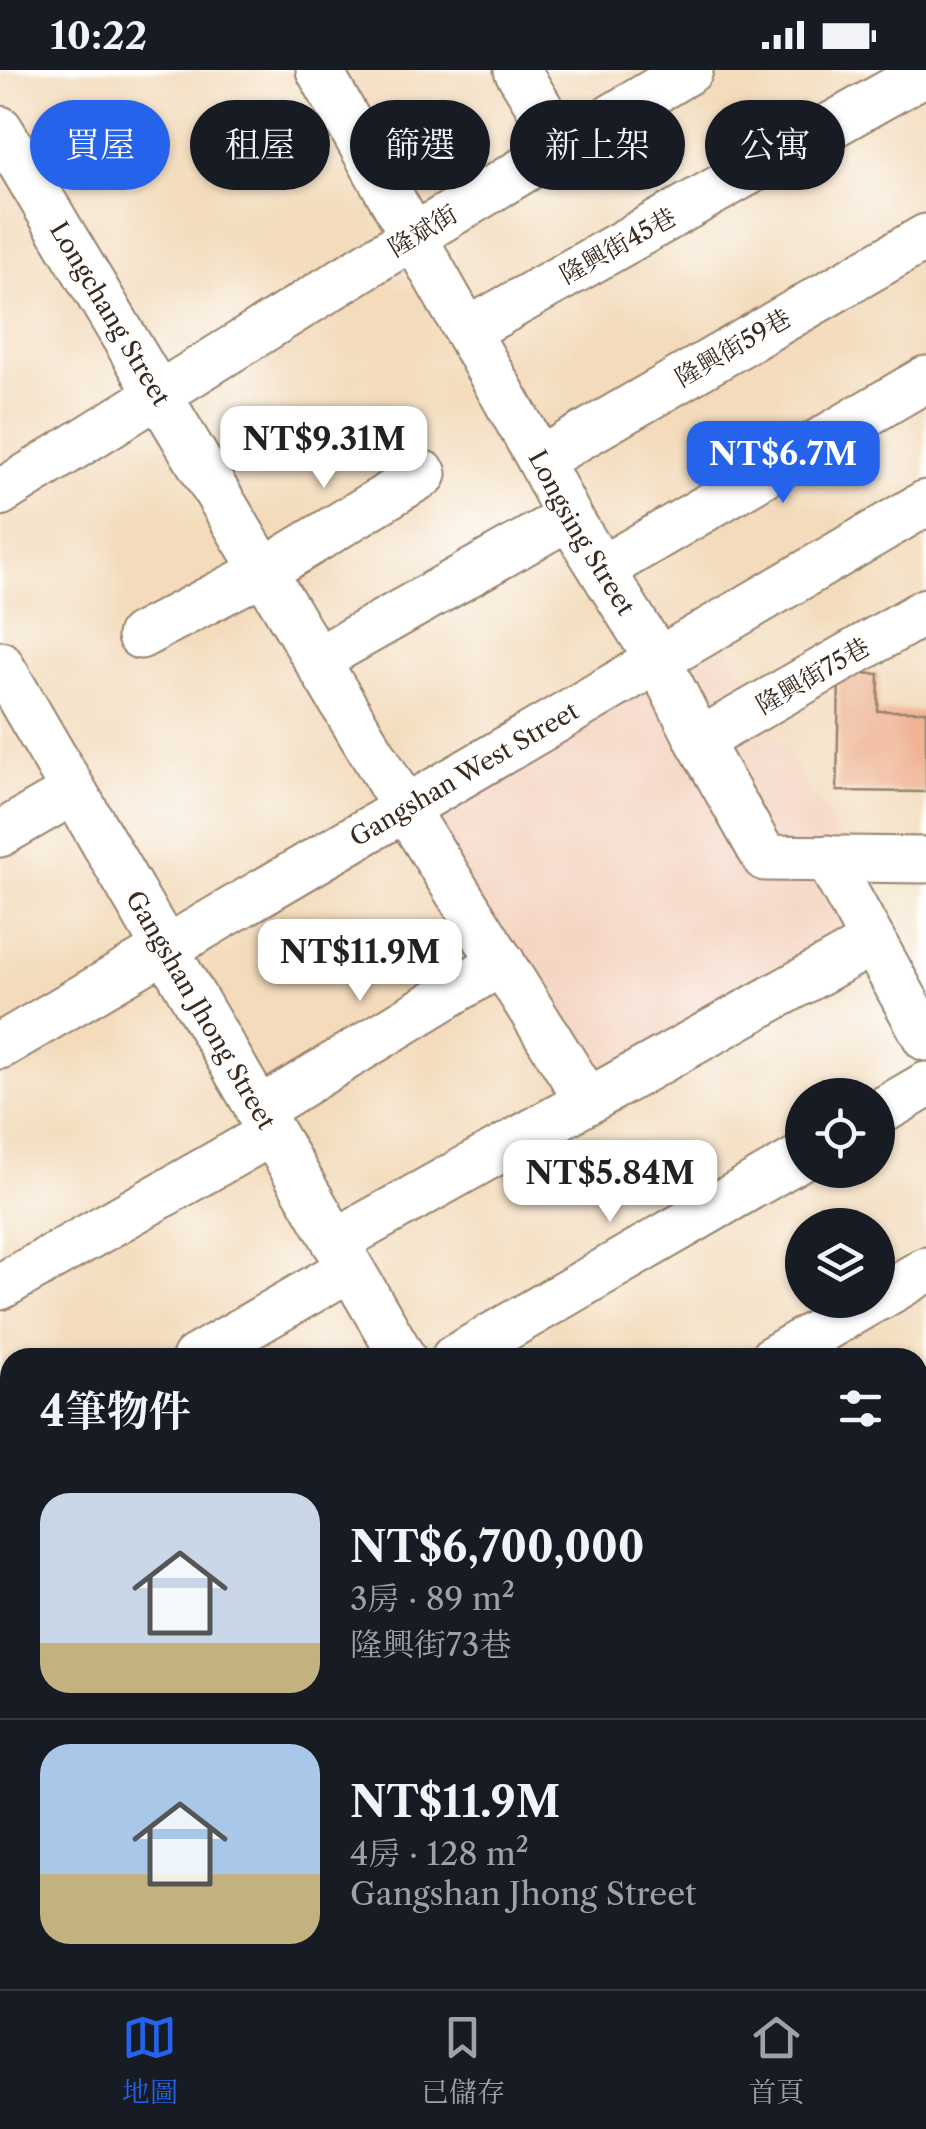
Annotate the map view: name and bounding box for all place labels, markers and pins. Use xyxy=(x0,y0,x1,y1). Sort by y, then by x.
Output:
pin: NT$9.31M xyxy=(221,406,427,491)
pin: NT$6.7M xyxy=(691,421,875,506)
pin: NT$11.9M xyxy=(257,919,463,1004)
pin: NT$5.84M xyxy=(507,1140,713,1225)

